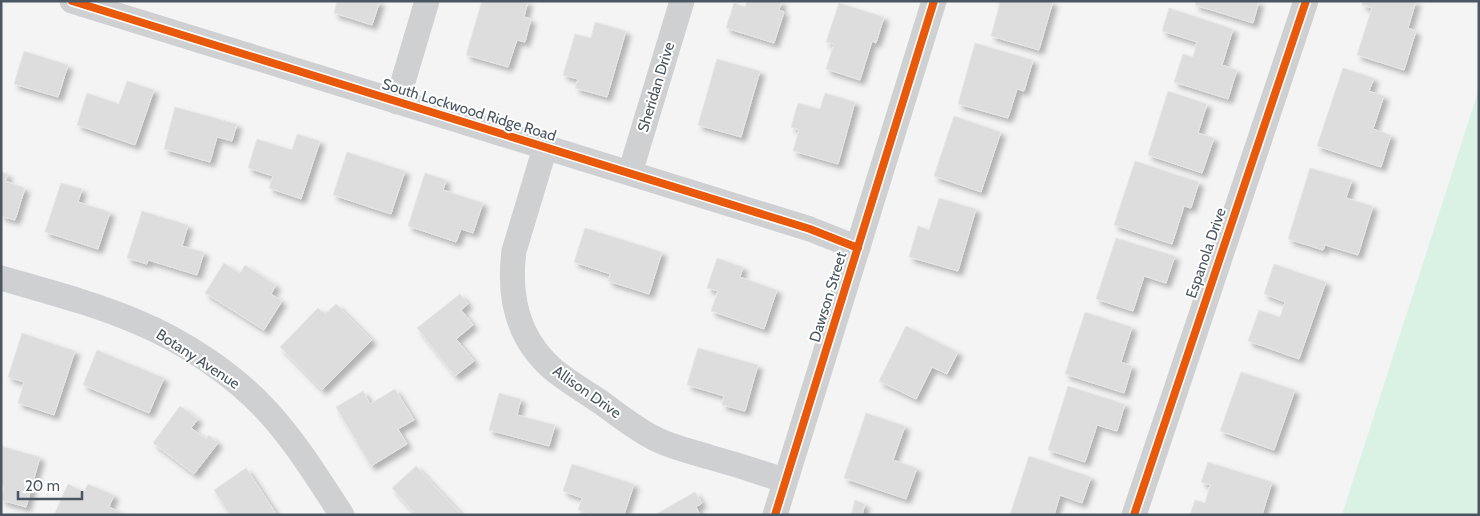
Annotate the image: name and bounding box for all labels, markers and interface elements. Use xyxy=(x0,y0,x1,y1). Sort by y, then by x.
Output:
street label: Sheridan Drive xyxy=(634,39,678,134)
street label: South Lockwood Ridge Road xyxy=(380,75,558,145)
street label: Espanola Drive xyxy=(1182,205,1230,301)
street label: Dawson Street xyxy=(806,250,850,344)
street label: Botany Avenue xyxy=(153,325,243,393)
street label: Allison Drive xyxy=(549,362,625,422)
scale bar xyxy=(18,468,81,500)
text: 20 m xyxy=(25,477,60,495)

